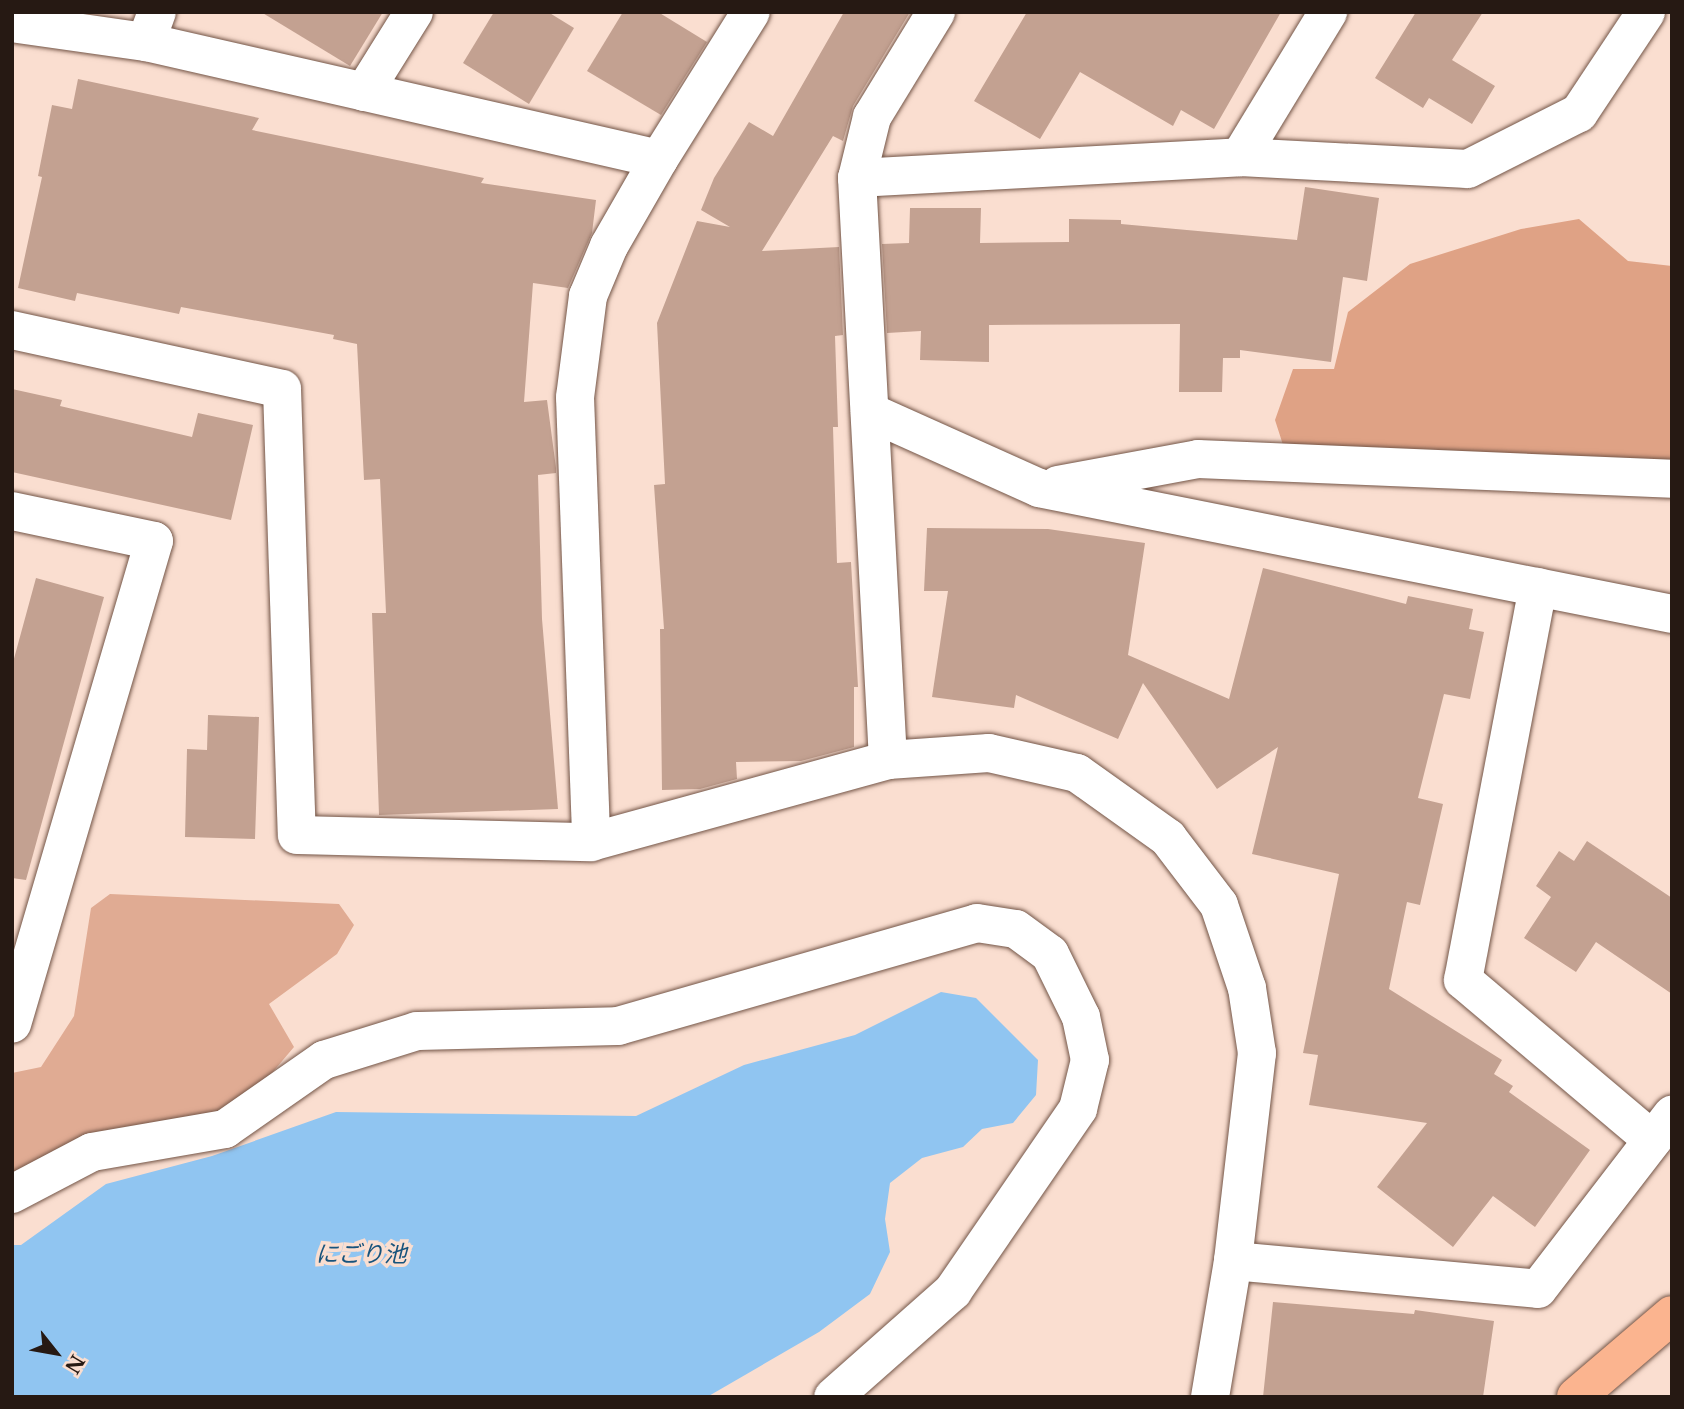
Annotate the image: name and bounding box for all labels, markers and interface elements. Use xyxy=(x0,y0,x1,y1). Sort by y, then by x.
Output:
water label: にごり池 xyxy=(315,1240,407,1268)
north arrow xyxy=(21,1318,91,1388)
text: N xyxy=(60,1350,89,1378)

